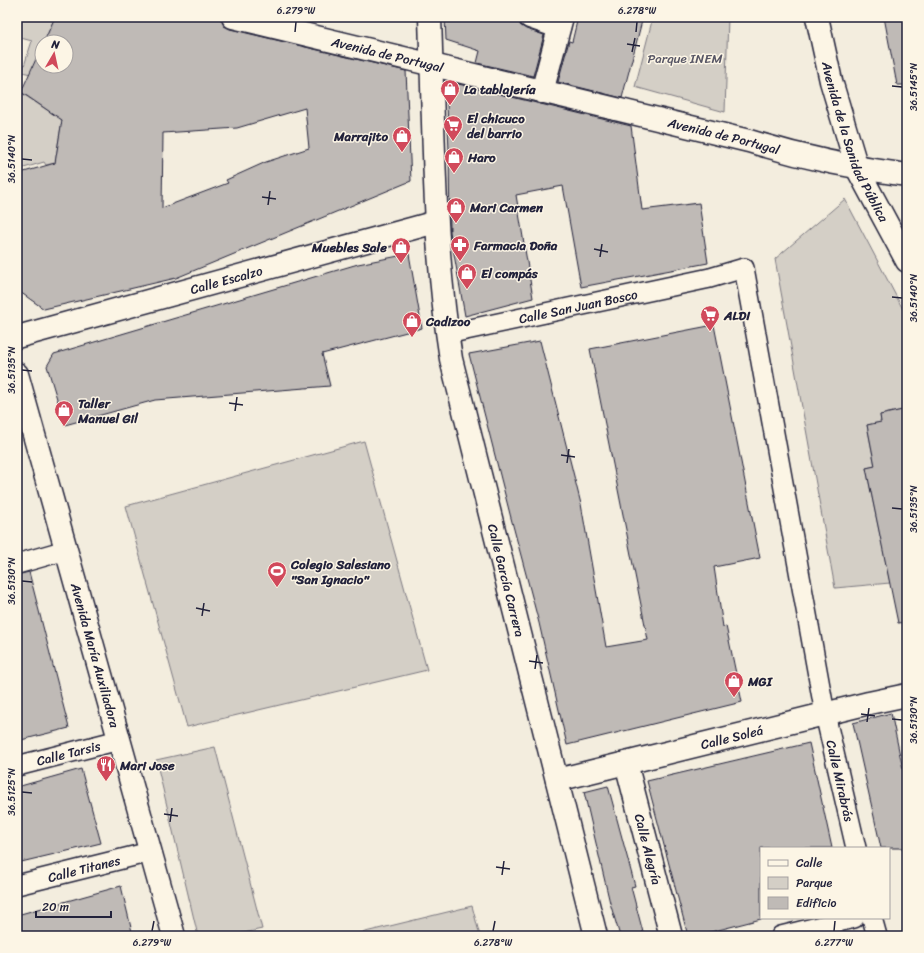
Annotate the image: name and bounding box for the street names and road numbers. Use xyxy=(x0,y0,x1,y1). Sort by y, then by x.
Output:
street label: Avenida de Portugal xyxy=(328,29,446,79)
street label: Avenida de la Sanidad Pública xyxy=(815,58,896,227)
street label: Avenida de Portugal xyxy=(665,110,783,161)
street label: Calle Escalzo xyxy=(187,259,265,300)
street label: Calle San Juan Bosco xyxy=(516,282,640,330)
street label: Calle García Carrera xyxy=(481,521,532,640)
street label: Avenida María Auxiliadora xyxy=(64,579,127,731)
street label: Calle Soleá xyxy=(698,718,766,756)
street label: Calle Tarsis xyxy=(34,734,103,772)
street label: Calle Mirabrás xyxy=(820,738,861,824)
street label: Calle Alegría xyxy=(628,811,669,888)
street label: Calle Titanes xyxy=(45,848,123,888)

